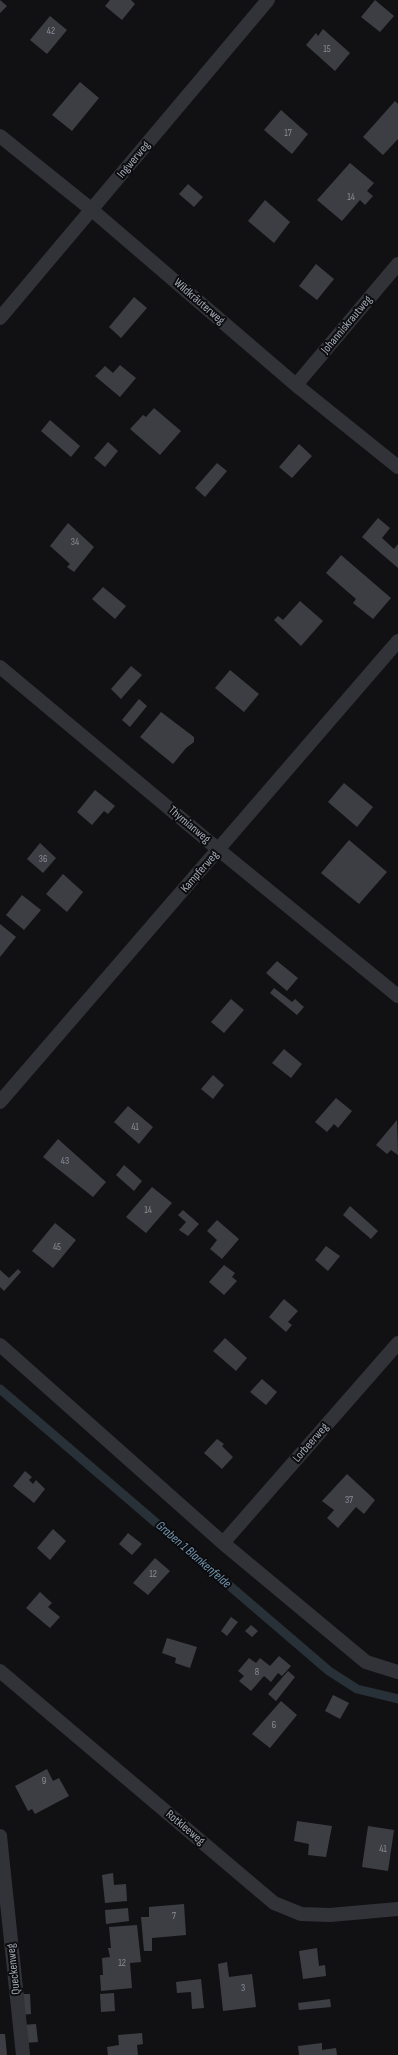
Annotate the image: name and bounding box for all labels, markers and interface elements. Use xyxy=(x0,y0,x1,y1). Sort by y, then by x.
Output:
house number: 42 xyxy=(47,25,55,37)
house number: 15 xyxy=(323,43,331,55)
house number: 17 xyxy=(284,127,292,139)
street label: Ingwerweg xyxy=(114,139,154,181)
house number: 14 xyxy=(347,191,355,203)
street label: Wildkräuterweg xyxy=(170,276,228,328)
street label: Johanniskrautweg xyxy=(319,293,375,357)
house number: 34 xyxy=(71,536,79,548)
street label: Thymianweg xyxy=(165,803,213,847)
street label: Kampferweg xyxy=(178,848,222,896)
house number: 36 xyxy=(39,853,47,865)
house number: 41 xyxy=(131,1121,139,1133)
house number: 43 xyxy=(61,1155,69,1167)
house number: 14 xyxy=(144,1204,152,1216)
house number: 45 xyxy=(53,1241,61,1253)
street label: Lorbeerweg xyxy=(290,1420,332,1466)
house number: 37 xyxy=(345,1494,353,1506)
water label: Graben 1 Blankenfelde xyxy=(152,1518,234,1592)
house number: 12 xyxy=(149,1568,157,1580)
house number: 8 xyxy=(255,1666,259,1678)
house number: 6 xyxy=(272,1719,276,1731)
house number: 9 xyxy=(42,1775,46,1787)
street label: Rotkleeweg xyxy=(162,1807,208,1849)
house number: 41 xyxy=(379,1843,387,1855)
house number: 7 xyxy=(172,1910,176,1922)
street label: Queckenweg xyxy=(4,1943,24,1995)
house number: 12 xyxy=(118,1957,126,1969)
house number: 3 xyxy=(241,1982,245,1994)

